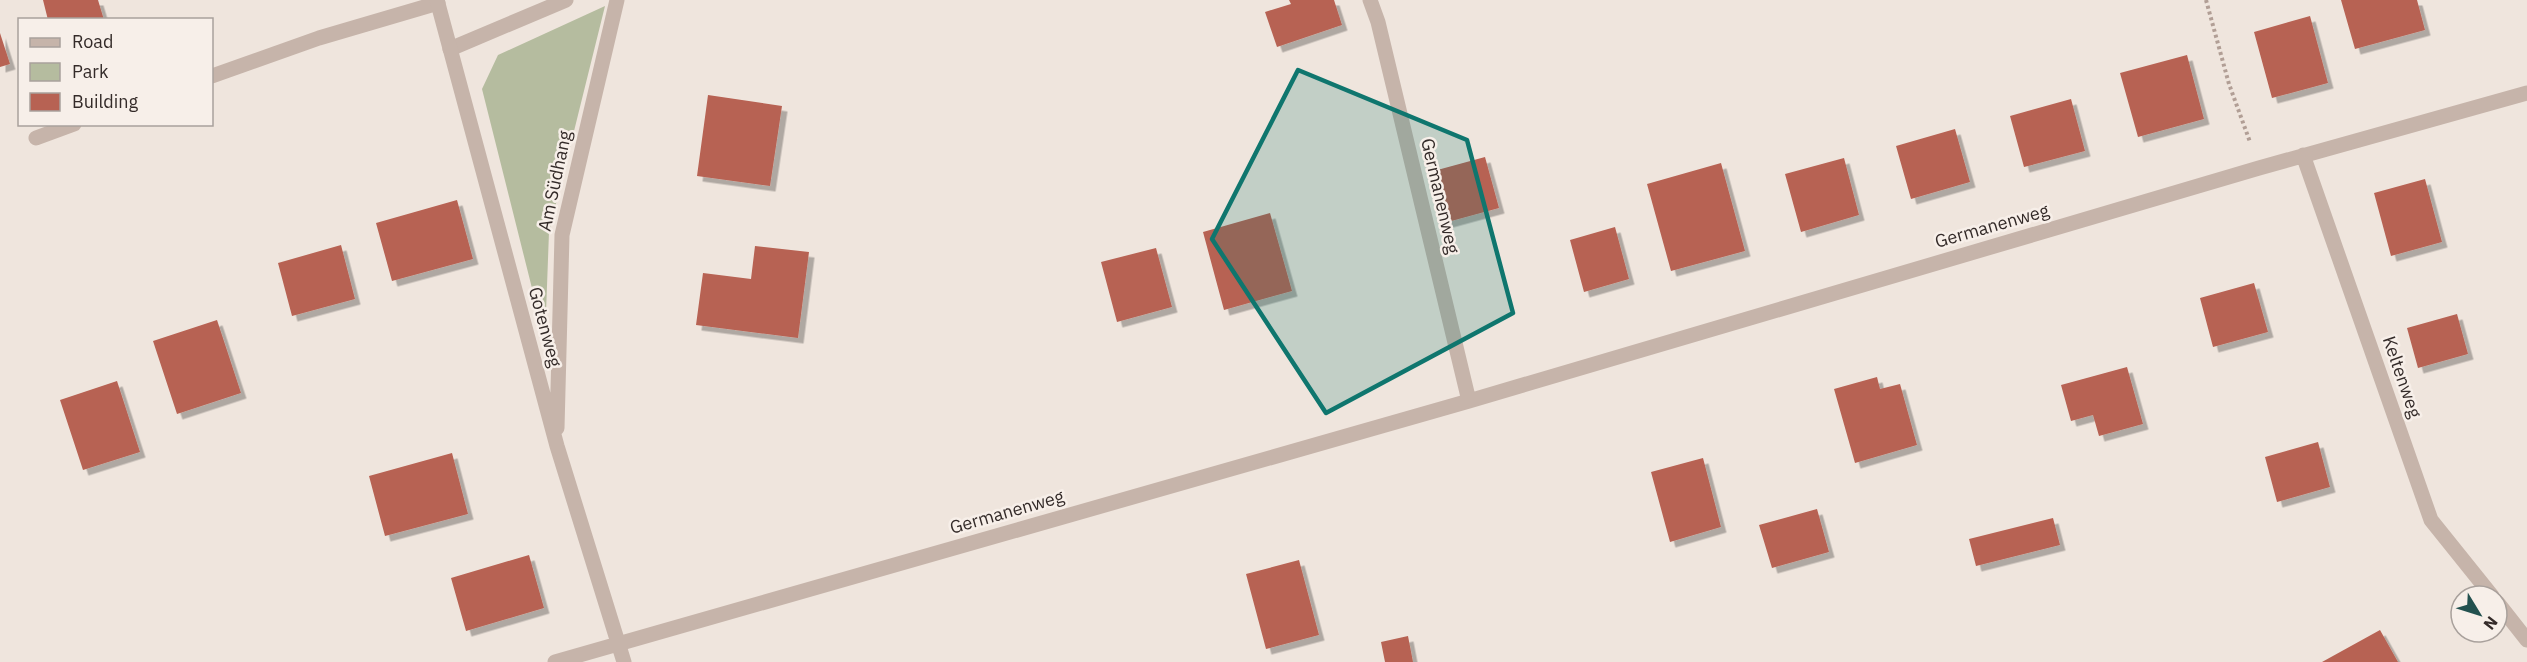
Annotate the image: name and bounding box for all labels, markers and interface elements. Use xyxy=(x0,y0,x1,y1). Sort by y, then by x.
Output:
legend xyxy=(18,18,213,126)
text: Road xyxy=(72,30,113,53)
text: Park xyxy=(72,60,109,83)
text: Building xyxy=(72,90,139,113)
street label: Am Südhang xyxy=(533,128,576,233)
street label: Germanenweg xyxy=(1416,136,1465,256)
street label: Germanenweg xyxy=(1932,198,2052,253)
street label: Gotenweg xyxy=(524,284,567,370)
street label: Keltenweg xyxy=(2378,333,2427,421)
street label: Germanenweg xyxy=(947,484,1067,539)
north arrow xyxy=(2449,584,2509,644)
text: N xyxy=(2479,613,2502,634)

